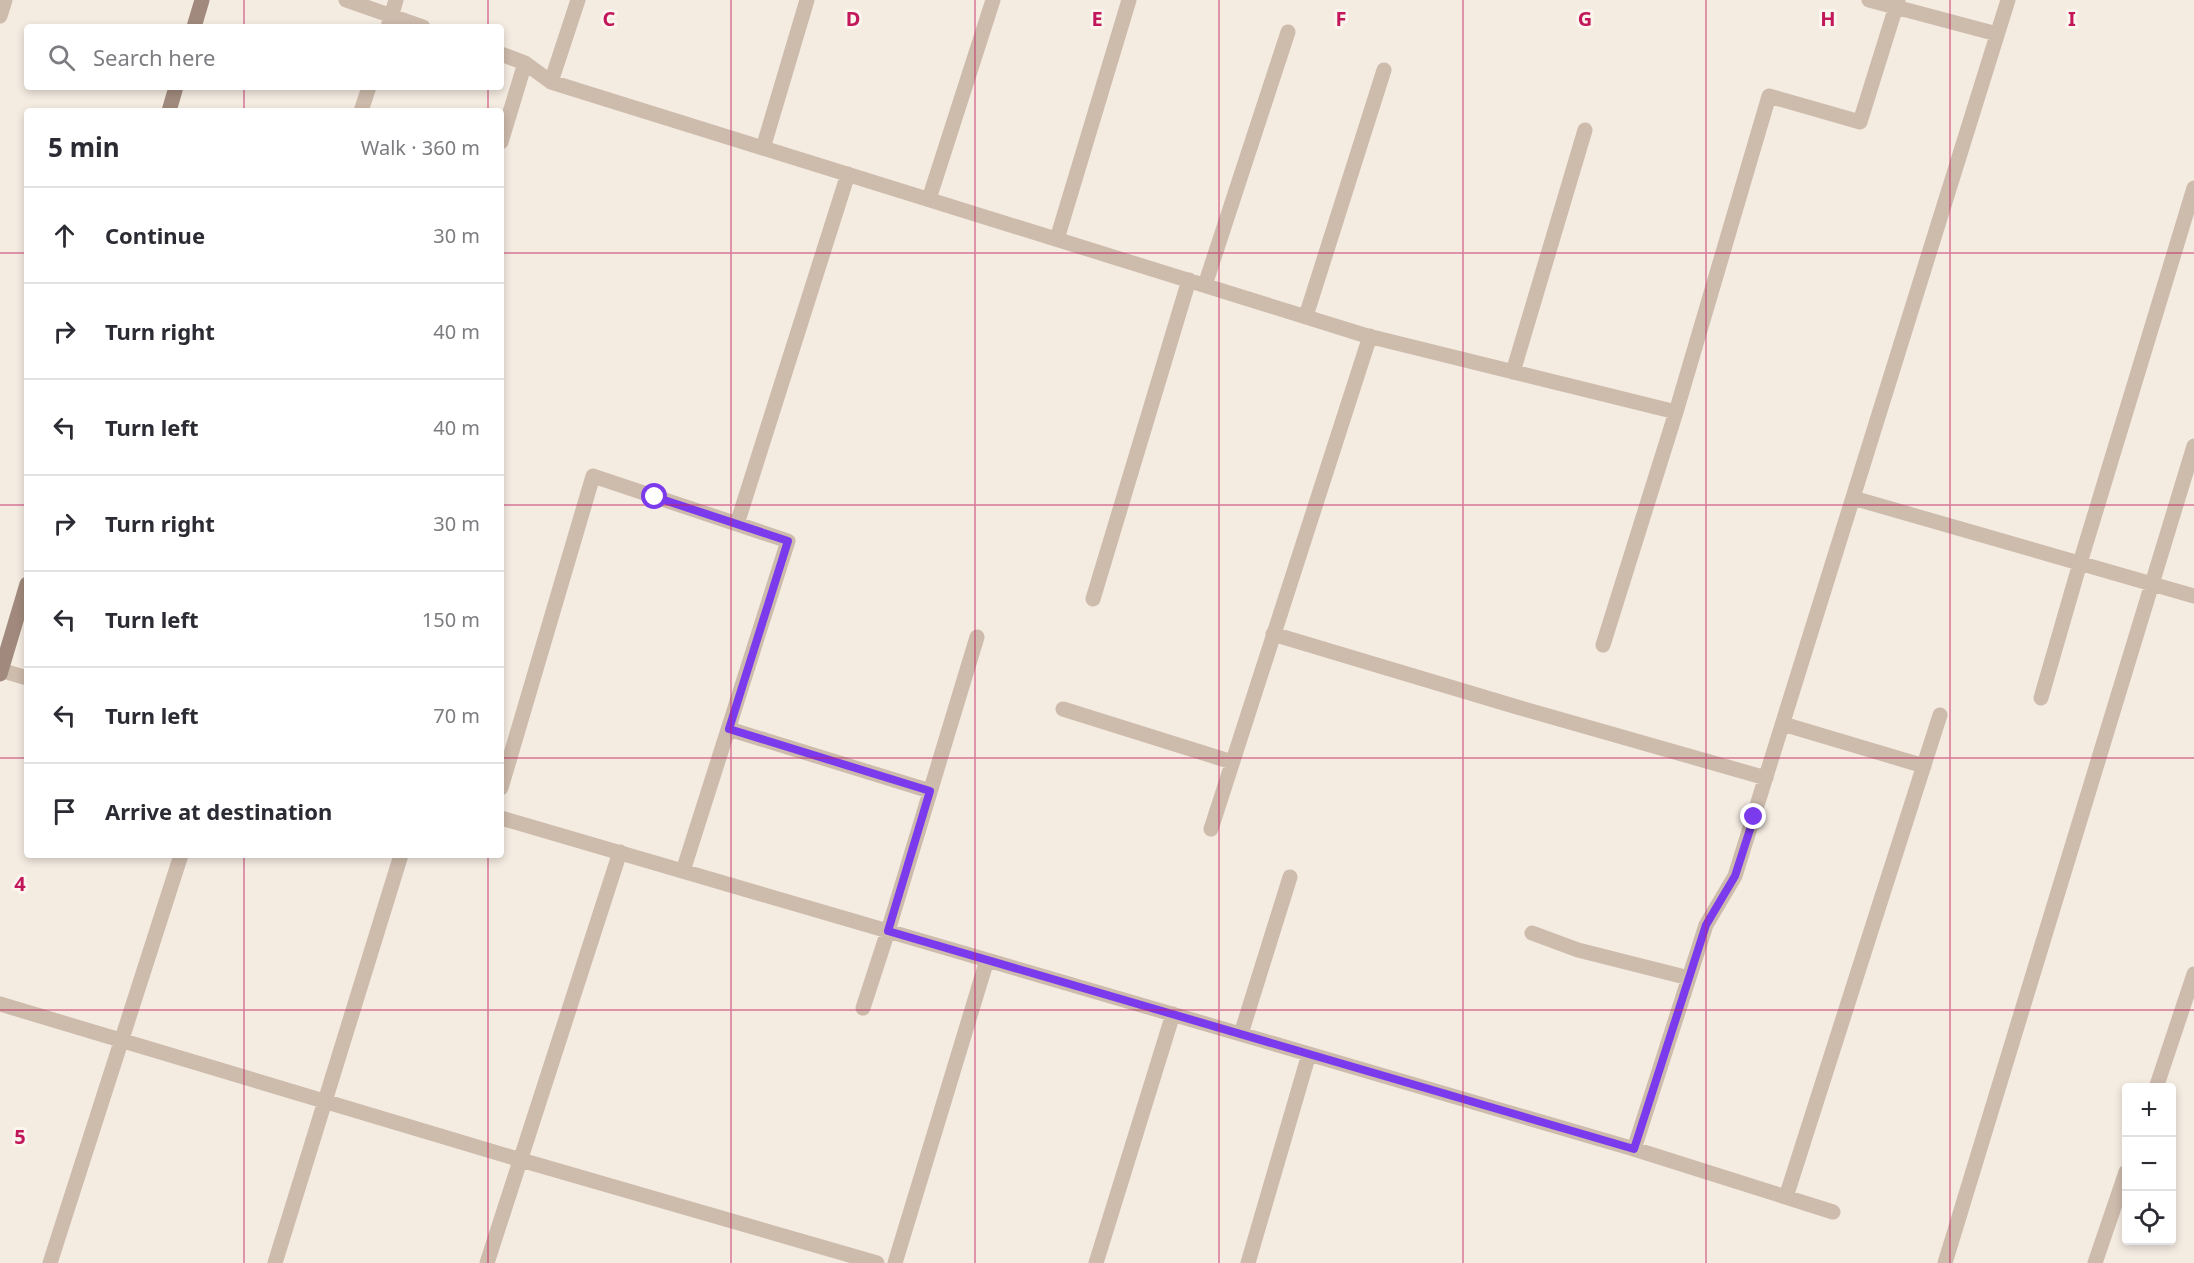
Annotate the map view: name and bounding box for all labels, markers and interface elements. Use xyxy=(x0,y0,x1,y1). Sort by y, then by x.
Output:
text: C xyxy=(603,5,616,32)
text: D xyxy=(846,5,860,32)
text: E xyxy=(1091,5,1103,32)
text: F xyxy=(1336,5,1346,32)
text: G xyxy=(1578,5,1592,32)
text: H xyxy=(1820,5,1836,32)
text: I xyxy=(2068,5,2076,32)
search box xyxy=(24,24,504,90)
icon: search xyxy=(45,41,78,74)
text: Search here xyxy=(93,42,215,72)
text: 5 min xyxy=(48,129,120,165)
text: Walk · 360 m xyxy=(361,134,480,161)
icon: ahead xyxy=(48,219,81,252)
text: Continue xyxy=(105,220,205,250)
text: 30 m xyxy=(433,222,480,249)
icon: right xyxy=(48,315,81,348)
text: Turn right xyxy=(105,316,215,346)
text: 40 m xyxy=(433,318,480,345)
icon: left xyxy=(48,411,81,444)
text: Turn left xyxy=(105,412,199,442)
text: 40 m xyxy=(433,414,480,441)
route start xyxy=(641,483,667,509)
icon: right xyxy=(48,507,81,540)
text: Turn right xyxy=(105,508,215,538)
text: 30 m xyxy=(433,510,480,537)
icon: left xyxy=(48,603,81,636)
text: Turn left xyxy=(105,604,199,634)
text: 150 m xyxy=(422,606,480,633)
icon: left xyxy=(48,699,81,732)
text: Turn left xyxy=(105,700,199,730)
text: 70 m xyxy=(433,702,480,729)
icon: arrive xyxy=(48,795,81,828)
text: Arrive at destination xyxy=(105,796,332,826)
route end xyxy=(1740,803,1766,829)
text: 4 xyxy=(14,870,26,897)
map controls xyxy=(2122,1083,2176,1245)
button: + xyxy=(2122,1083,2176,1137)
text: 5 xyxy=(14,1123,26,1150)
button: − xyxy=(2122,1137,2176,1191)
button: locate xyxy=(2122,1191,2176,1245)

